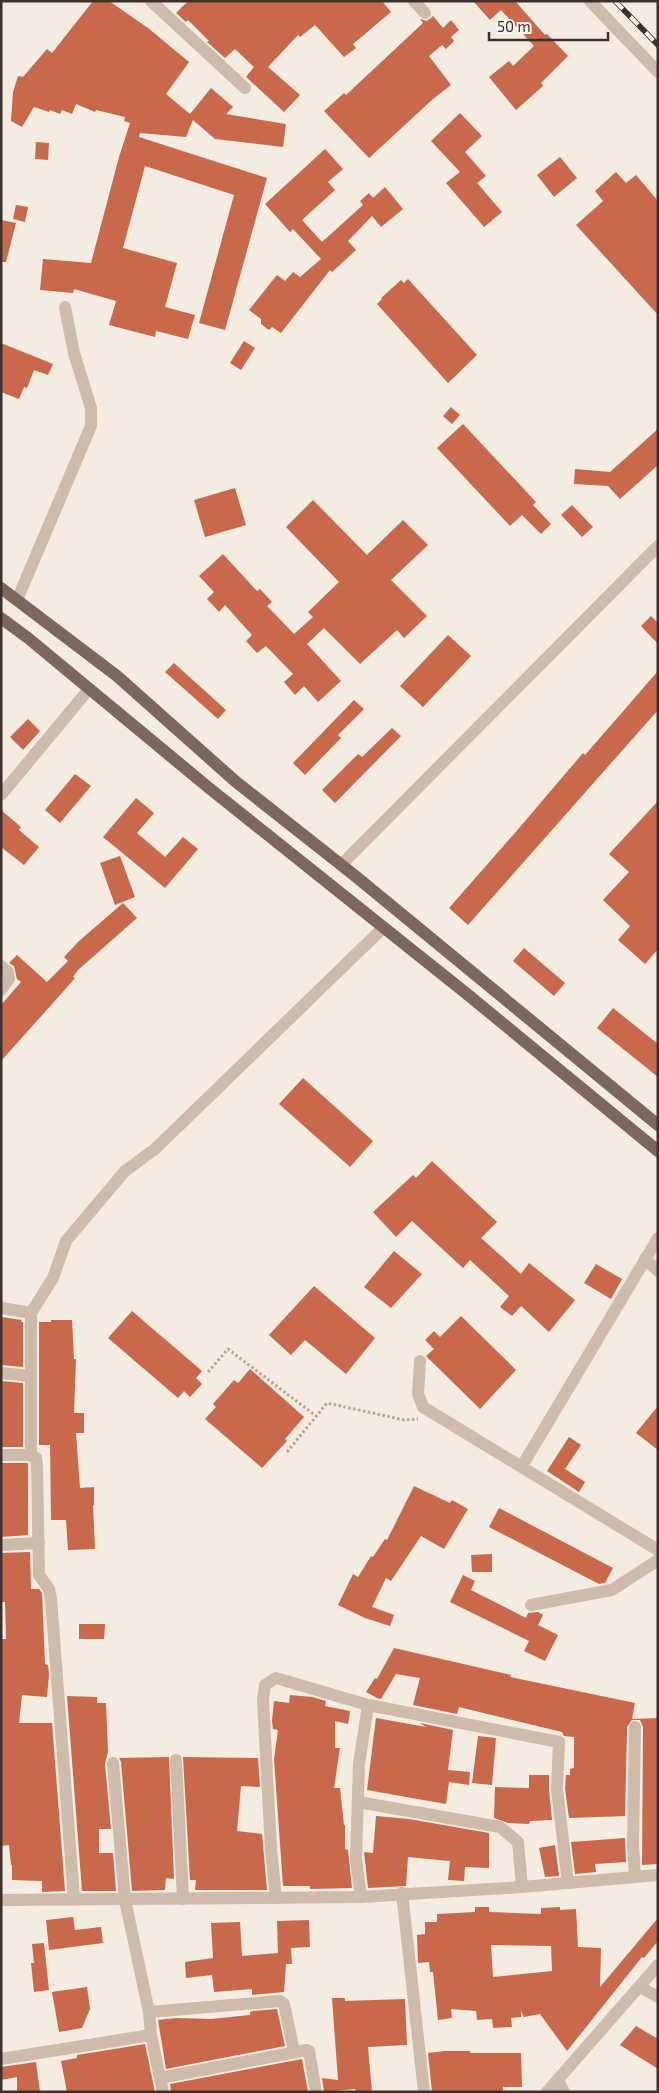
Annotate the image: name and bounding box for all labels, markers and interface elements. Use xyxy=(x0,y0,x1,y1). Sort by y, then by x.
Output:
scale bar xyxy=(489,10,608,42)
text: 50 m xyxy=(497,17,531,35)

